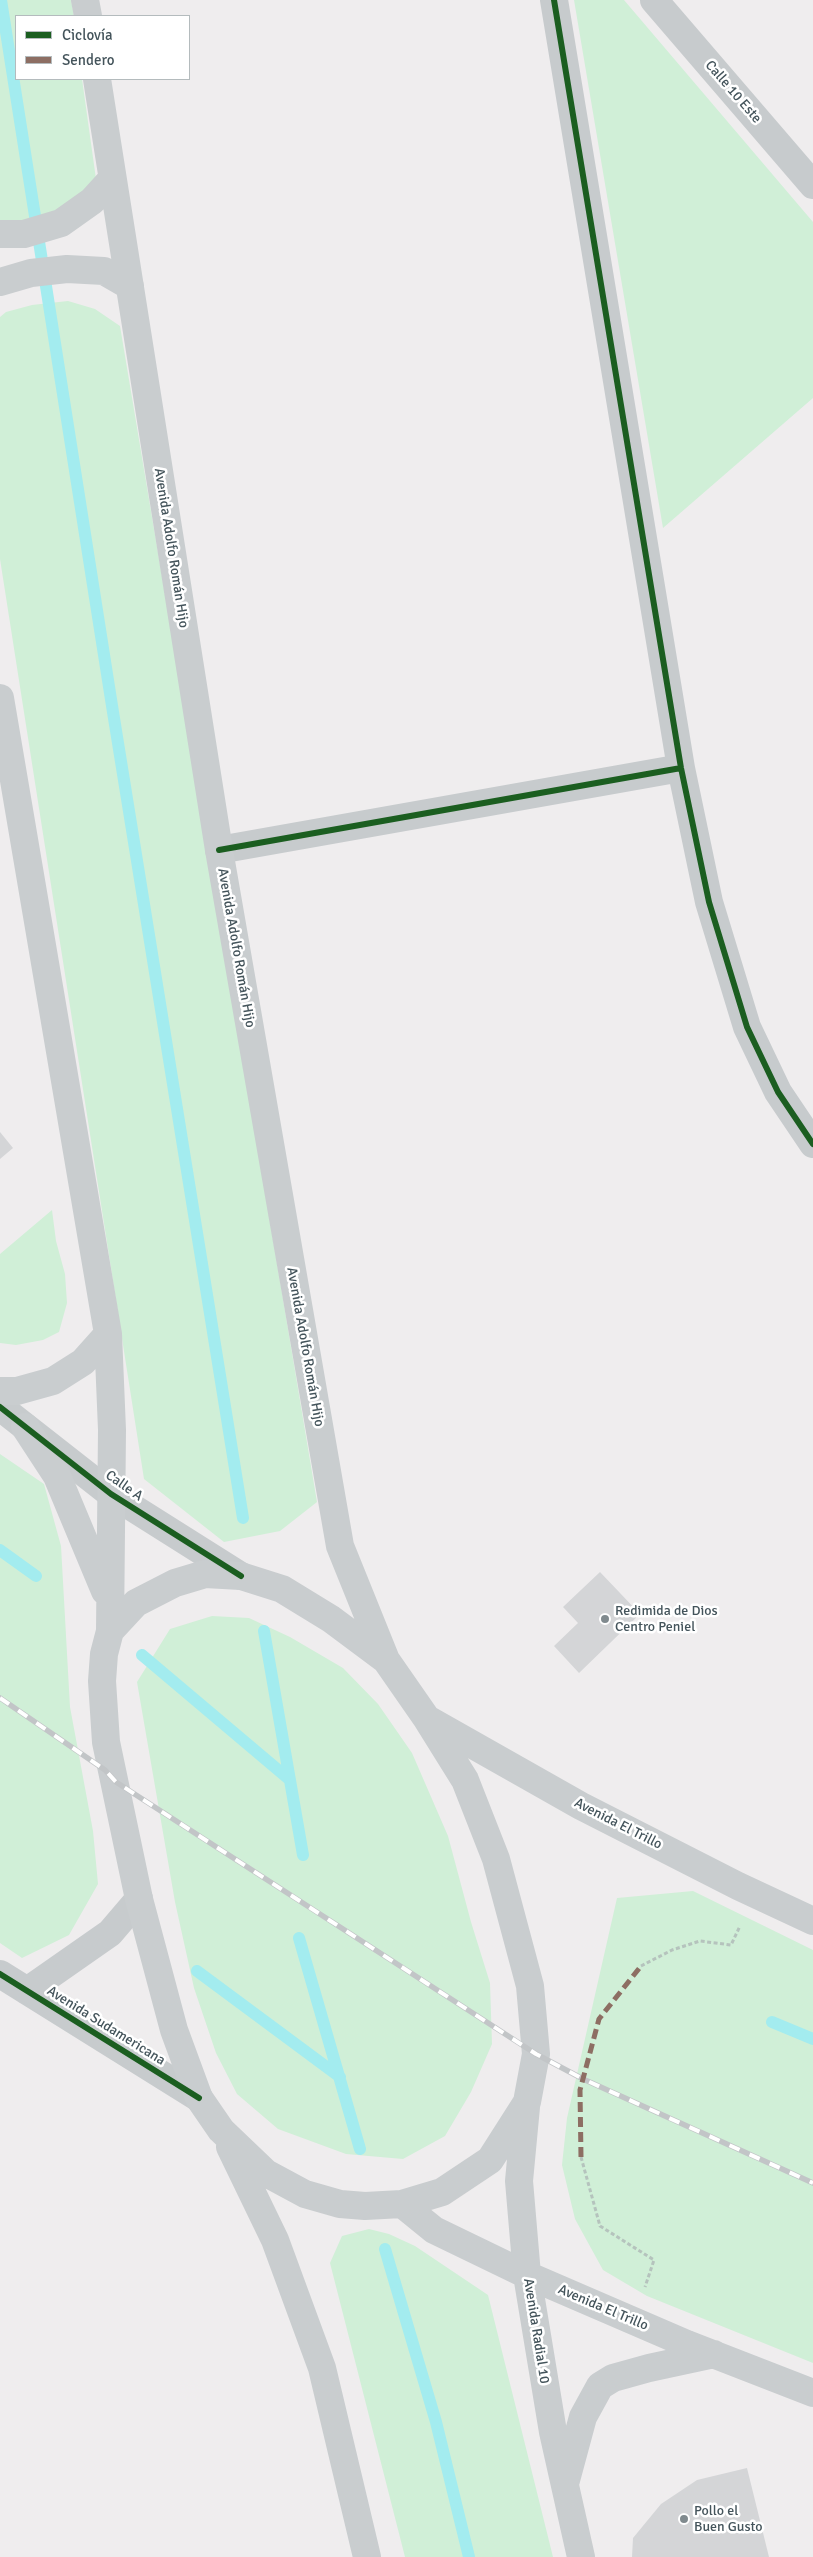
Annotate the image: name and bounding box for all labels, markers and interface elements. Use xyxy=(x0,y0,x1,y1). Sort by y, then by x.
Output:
legend xyxy=(15,15,190,80)
text: Ciclovía xyxy=(62,26,113,44)
text: Sendero xyxy=(62,51,115,69)
street label: Calle 10 Este xyxy=(701,57,765,127)
street label: Avenida Adolfo Román Hijo xyxy=(150,467,192,629)
street label: Avenida Adolfo Román Hijo xyxy=(214,867,258,1029)
street label: Avenida Adolfo Román Hijo xyxy=(283,1266,327,1428)
street label: Calle A xyxy=(102,1467,146,1505)
place label: Redimida de Dios Centro Peniel xyxy=(615,1603,718,1635)
marker: Redimida de Dios Centro Peniel xyxy=(599,1613,611,1625)
street label: Avenida El Trillo xyxy=(571,1795,665,1853)
street label: Avenida Sudamericana xyxy=(44,1983,168,2069)
street label: Avenida Radial 10 xyxy=(519,2277,553,2385)
street label: Avenida El Trillo xyxy=(555,2281,651,2335)
place label: Pollo el Buen Gusto xyxy=(694,2503,763,2536)
marker: Pollo el Buen Gusto xyxy=(678,2513,690,2525)

